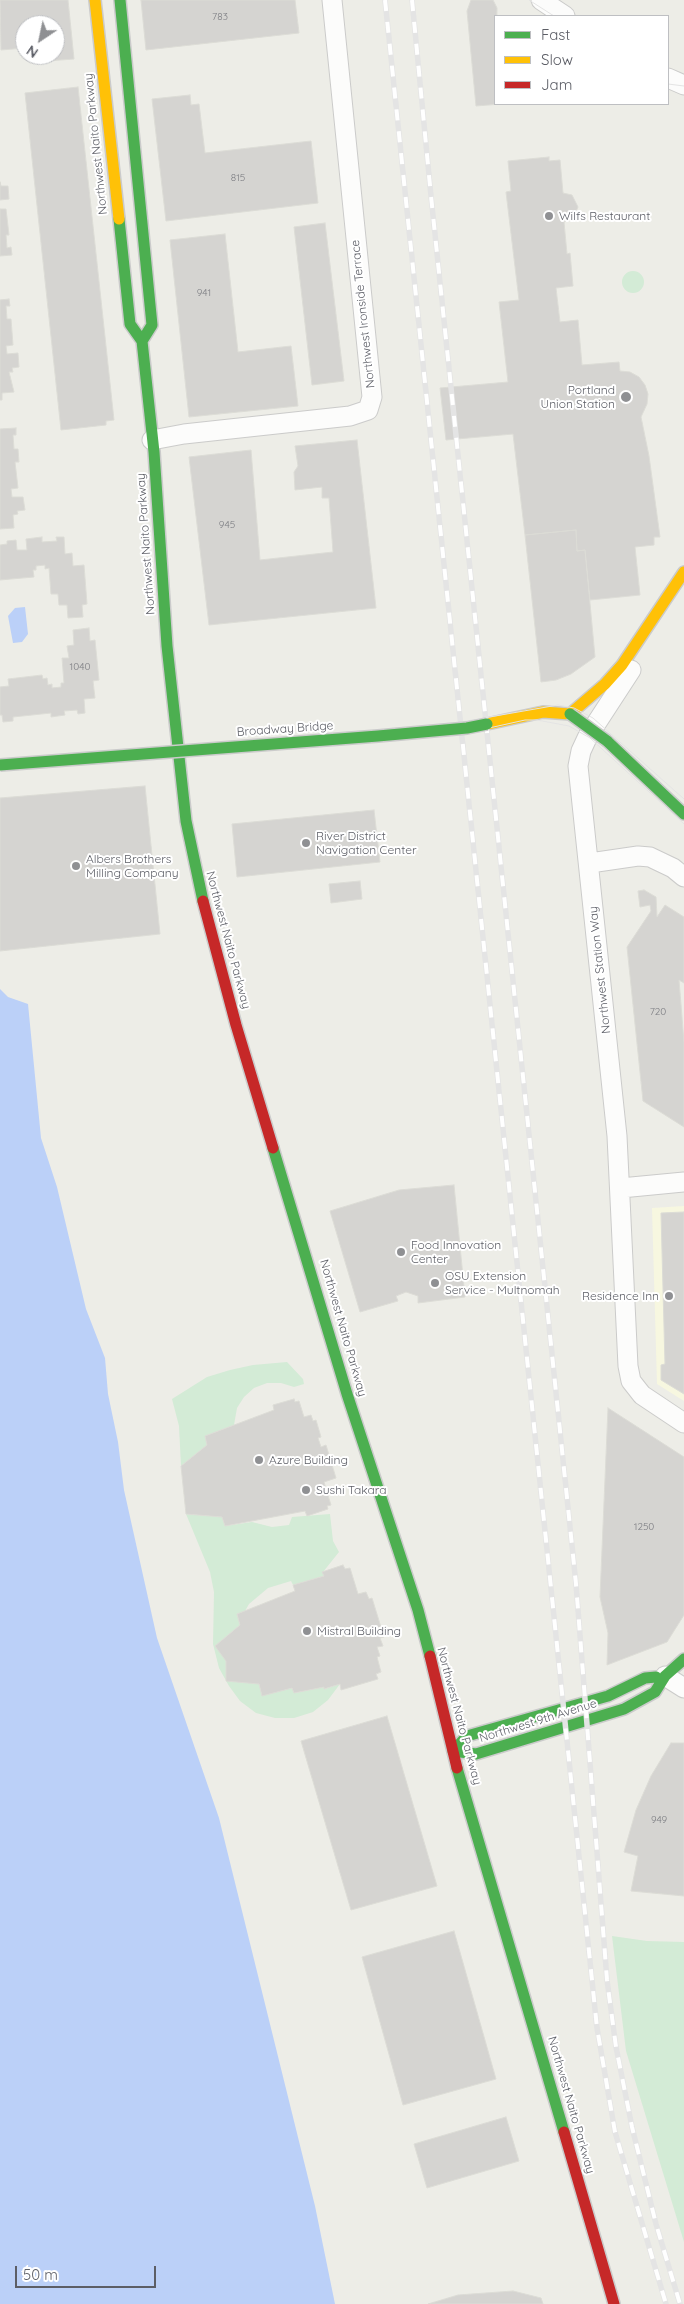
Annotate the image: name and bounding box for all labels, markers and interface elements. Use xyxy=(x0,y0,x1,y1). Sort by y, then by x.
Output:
house number: 783 xyxy=(212,11,228,23)
north arrow xyxy=(15,15,65,65)
legend xyxy=(494,15,669,105)
text: Fast xyxy=(541,25,570,44)
text: N xyxy=(23,41,41,62)
text: Slow xyxy=(541,50,573,69)
street label: Northwest Naito Parkway xyxy=(81,73,111,215)
text: Jam xyxy=(541,75,572,94)
house number: 815 xyxy=(231,172,245,184)
place label: Wilfs Restaurant xyxy=(559,209,650,223)
marker: Wilfs Restaurant xyxy=(543,210,555,222)
street label: Northwest Ironside Terrace xyxy=(348,239,378,389)
house number: 941 xyxy=(197,287,211,299)
place label: Portland Union Station xyxy=(541,383,615,411)
marker: Portland Union Station xyxy=(619,390,633,404)
street label: Northwest Naito Parkway xyxy=(134,473,158,615)
house number: 945 xyxy=(219,519,235,531)
house number: 1040 xyxy=(70,661,90,673)
street label: Broadway Bridge xyxy=(236,718,334,740)
place label: River District Navigation Center xyxy=(316,829,417,857)
marker: River District Navigation Center xyxy=(300,837,312,849)
place label: Albers Brothers Milling Company xyxy=(86,852,179,880)
marker: Albers Brothers Milling Company xyxy=(70,860,82,872)
street label: Northwest Naito Parkway xyxy=(203,870,253,1010)
street label: Northwest Station Way xyxy=(586,906,614,1034)
house number: 720 xyxy=(650,1006,666,1018)
place label: Food Innovation Center xyxy=(411,1238,501,1266)
marker: Food Innovation Center xyxy=(395,1246,407,1258)
street label: Northwest Naito Parkway xyxy=(317,1258,369,1398)
place label: OSU Extension Service - Multnomah xyxy=(445,1269,560,1297)
marker: OSU Extension Service - Multnomah xyxy=(429,1277,441,1289)
place label: Residence Inn xyxy=(582,1289,659,1303)
marker: Residence Inn xyxy=(663,1290,675,1302)
place label: Azure Building xyxy=(269,1453,348,1467)
marker: Azure Building xyxy=(253,1454,265,1466)
place label: Sushi Takara xyxy=(316,1483,387,1497)
marker: Sushi Takara xyxy=(300,1484,312,1496)
house number: 1250 xyxy=(634,1521,654,1533)
place label: Mistral Building xyxy=(317,1624,401,1638)
marker: Mistral Building xyxy=(301,1625,313,1637)
street label: Northwest Naito Parkway xyxy=(434,1646,484,1786)
street label: Northwest 9th Avenue xyxy=(477,1696,599,1746)
house number: 949 xyxy=(651,1814,667,1826)
street label: Northwest Naito Parkway xyxy=(545,2035,597,2175)
scale bar xyxy=(18,2256,159,2288)
text: 50 m xyxy=(23,2265,58,2284)

